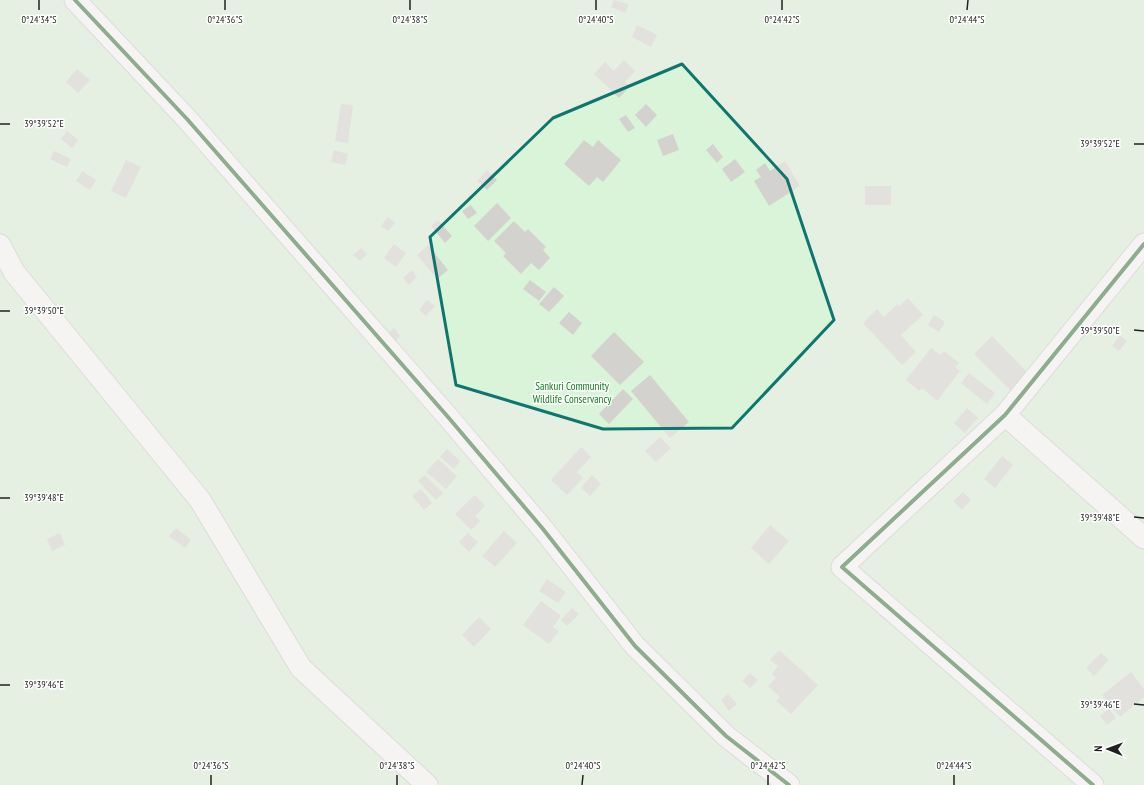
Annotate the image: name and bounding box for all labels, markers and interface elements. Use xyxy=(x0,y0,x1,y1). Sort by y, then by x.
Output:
text: 0°24'34"S xyxy=(22,13,56,26)
text: 0°24'36"S xyxy=(208,13,242,26)
text: 0°24'38"S xyxy=(393,13,427,26)
text: 0°24'40"S xyxy=(579,13,613,26)
text: 0°24'42"S xyxy=(765,13,799,26)
text: 0°24'44"S xyxy=(950,13,984,26)
text: 39°39'52"E xyxy=(24,117,64,130)
text: 39°39'52"E xyxy=(1080,137,1120,150)
text: 39°39'50"E xyxy=(24,304,64,317)
text: 39°39'50"E xyxy=(1080,324,1120,337)
park label: Sankuri Community Wildlife Conservancy xyxy=(533,379,612,406)
text: 39°39'48"E xyxy=(24,491,64,504)
text: 39°39'48"E xyxy=(1080,511,1120,524)
text: 39°39'46"E xyxy=(24,678,64,691)
text: 39°39'46"E xyxy=(1080,698,1120,711)
north arrow xyxy=(1088,729,1128,769)
text: N xyxy=(1091,746,1105,752)
text: 0°24'36"S xyxy=(194,759,228,772)
text: 0°24'38"S xyxy=(380,759,414,772)
text: 0°24'40"S xyxy=(566,759,600,772)
text: 0°24'42"S xyxy=(751,759,785,772)
text: 0°24'44"S xyxy=(937,759,971,772)

